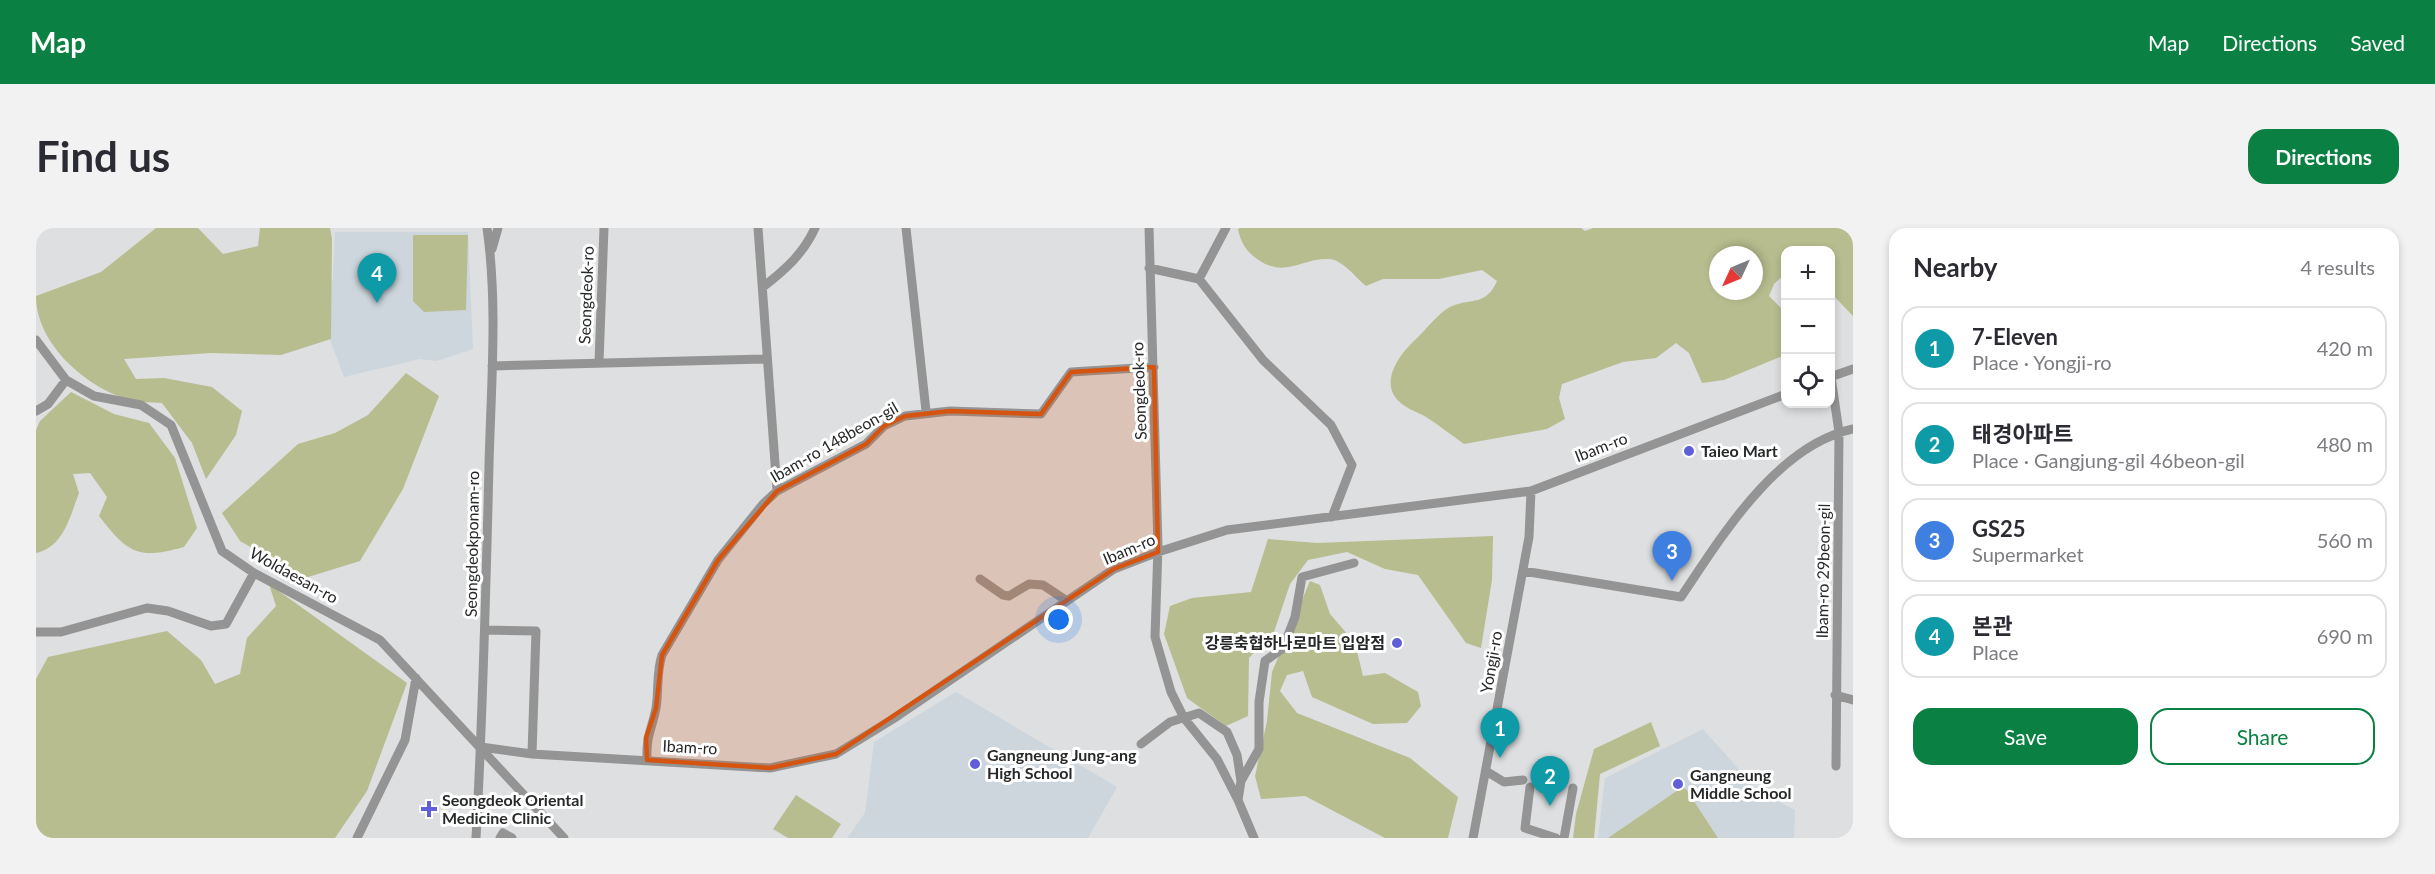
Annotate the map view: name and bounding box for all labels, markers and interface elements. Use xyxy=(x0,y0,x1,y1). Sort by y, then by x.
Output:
text: Map xyxy=(30,25,86,59)
text: Map xyxy=(2148,30,2189,55)
text: Directions xyxy=(2222,30,2317,55)
text: Saved xyxy=(2350,30,2405,55)
button: Directions xyxy=(2248,129,2399,184)
text: Find us xyxy=(36,131,170,181)
street label: Seongdeok-ro xyxy=(574,246,597,344)
north arrow xyxy=(1709,246,1763,300)
map controls xyxy=(1781,246,1835,408)
button: + xyxy=(1781,246,1835,300)
text: Nearby xyxy=(1913,251,1998,283)
pin: 4 xyxy=(358,254,396,303)
text: 4 results xyxy=(2300,255,2375,279)
button: − xyxy=(1781,300,1835,354)
text: 7-Eleven xyxy=(1972,323,2058,350)
text: 1 xyxy=(1929,336,1940,360)
text: 420 m xyxy=(2317,336,2373,360)
street label: Seongdeok-ro xyxy=(1127,342,1150,440)
text: Place · Yongji-ro xyxy=(1972,350,2112,374)
button: locate xyxy=(1781,354,1835,408)
street label: Ibam-ro 148beon-gil xyxy=(767,397,901,486)
text: 태경아파트 xyxy=(1972,420,2073,447)
street label: Ibam-ro xyxy=(1572,428,1630,465)
text: 2 xyxy=(1929,432,1940,456)
text: 480 m xyxy=(2317,432,2373,456)
place label: Taieo Mart xyxy=(1701,441,1778,460)
marker: Taieo Mart xyxy=(1682,444,1696,458)
text: Place · Gangjung-gil 46beon-gil xyxy=(1972,448,2245,472)
street label: Seongdeokponam-ro xyxy=(461,471,482,617)
street label: Ibam-ro 29beon-gil xyxy=(1812,503,1833,639)
text: GS25 xyxy=(1972,515,2026,542)
text: 3 xyxy=(1929,528,1940,552)
text: 560 m xyxy=(2317,528,2373,552)
street label: Ibam-ro xyxy=(1100,529,1158,568)
pin: 3 xyxy=(1652,532,1692,581)
street label: Woldaesan-ro xyxy=(247,542,342,607)
text: Supermarket xyxy=(1972,542,2084,566)
your location xyxy=(1044,605,1073,634)
text: 본관 xyxy=(1972,612,2012,639)
text: 4 xyxy=(1929,624,1940,648)
text: 690 m xyxy=(2317,624,2373,648)
street label: Yongji-ro xyxy=(1476,629,1505,694)
place label: 강릉축협하나로마트 입암점 xyxy=(1204,633,1385,652)
marker: 강릉축협하나로마트 입암점 xyxy=(1390,636,1404,650)
text: Place xyxy=(1972,640,2019,664)
pin: 1 xyxy=(1480,708,1520,758)
button: Save xyxy=(1913,708,2138,765)
button: Share xyxy=(2150,708,2375,765)
street label: Ibam-ro xyxy=(662,736,718,757)
place label: Gangneung Jung-ang High School xyxy=(987,745,1137,782)
pin: 2 xyxy=(1530,756,1570,806)
marker: Gangneung Jung-ang High School xyxy=(968,757,982,771)
place label: Gangneung Middle School xyxy=(1690,765,1792,802)
marker: Gangneung Middle School xyxy=(1671,777,1685,791)
place label: Seongdeok Oriental Medicine Clinic xyxy=(442,790,583,827)
marker: Seongdeok Oriental Medicine Clinic xyxy=(420,800,438,818)

